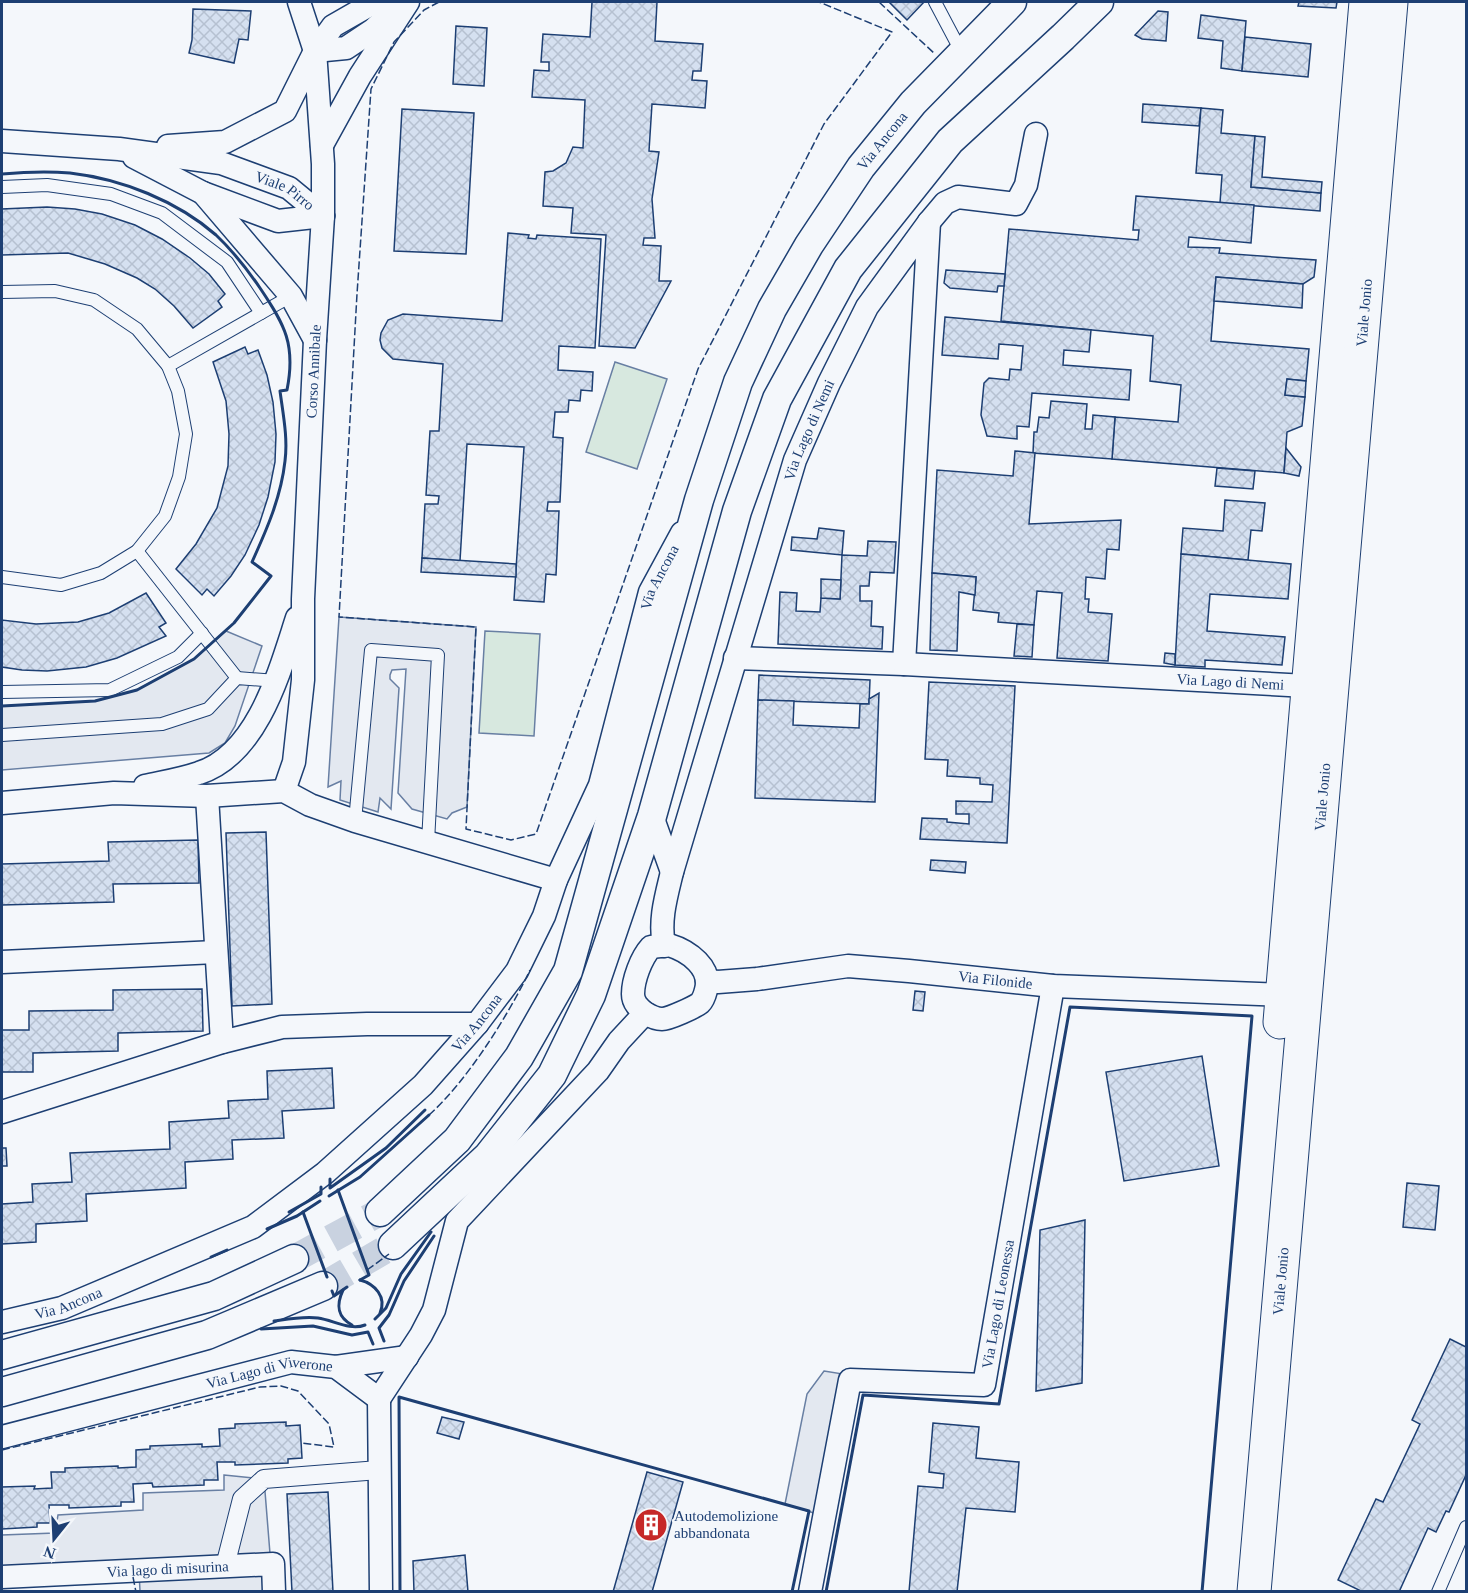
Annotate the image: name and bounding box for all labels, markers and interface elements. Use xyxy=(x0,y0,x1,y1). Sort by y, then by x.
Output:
street label: Via Ancona xyxy=(854,108,911,173)
street label: Viale Pirro xyxy=(253,168,317,213)
street label: Viale Jonio xyxy=(1353,278,1375,347)
street label: Corso Annibale xyxy=(303,324,324,419)
street label: Via Lago di Nemi xyxy=(781,377,837,482)
street label: Via Ancona xyxy=(638,542,682,612)
street label: Via Lago di Nemi xyxy=(1176,671,1285,693)
street label: Viale Jonio xyxy=(1312,762,1333,831)
street label: Via Filonide xyxy=(957,968,1033,992)
street label: Via Ancona xyxy=(448,990,505,1055)
street label: Via Lago di Leonessa xyxy=(979,1238,1017,1370)
street label: Viale Jonio xyxy=(1270,1247,1292,1316)
street label: Via Ancona xyxy=(33,1284,105,1322)
street label: Via Lago di Viverone xyxy=(205,1354,334,1392)
building icon: Autodemolizione abbandonata xyxy=(633,1507,669,1543)
place label: Autodemolizione abbandonata xyxy=(674,1508,778,1541)
north arrow xyxy=(24,1509,84,1569)
text: N xyxy=(41,1543,58,1563)
street label: Via lago di misurina xyxy=(106,1558,229,1580)

